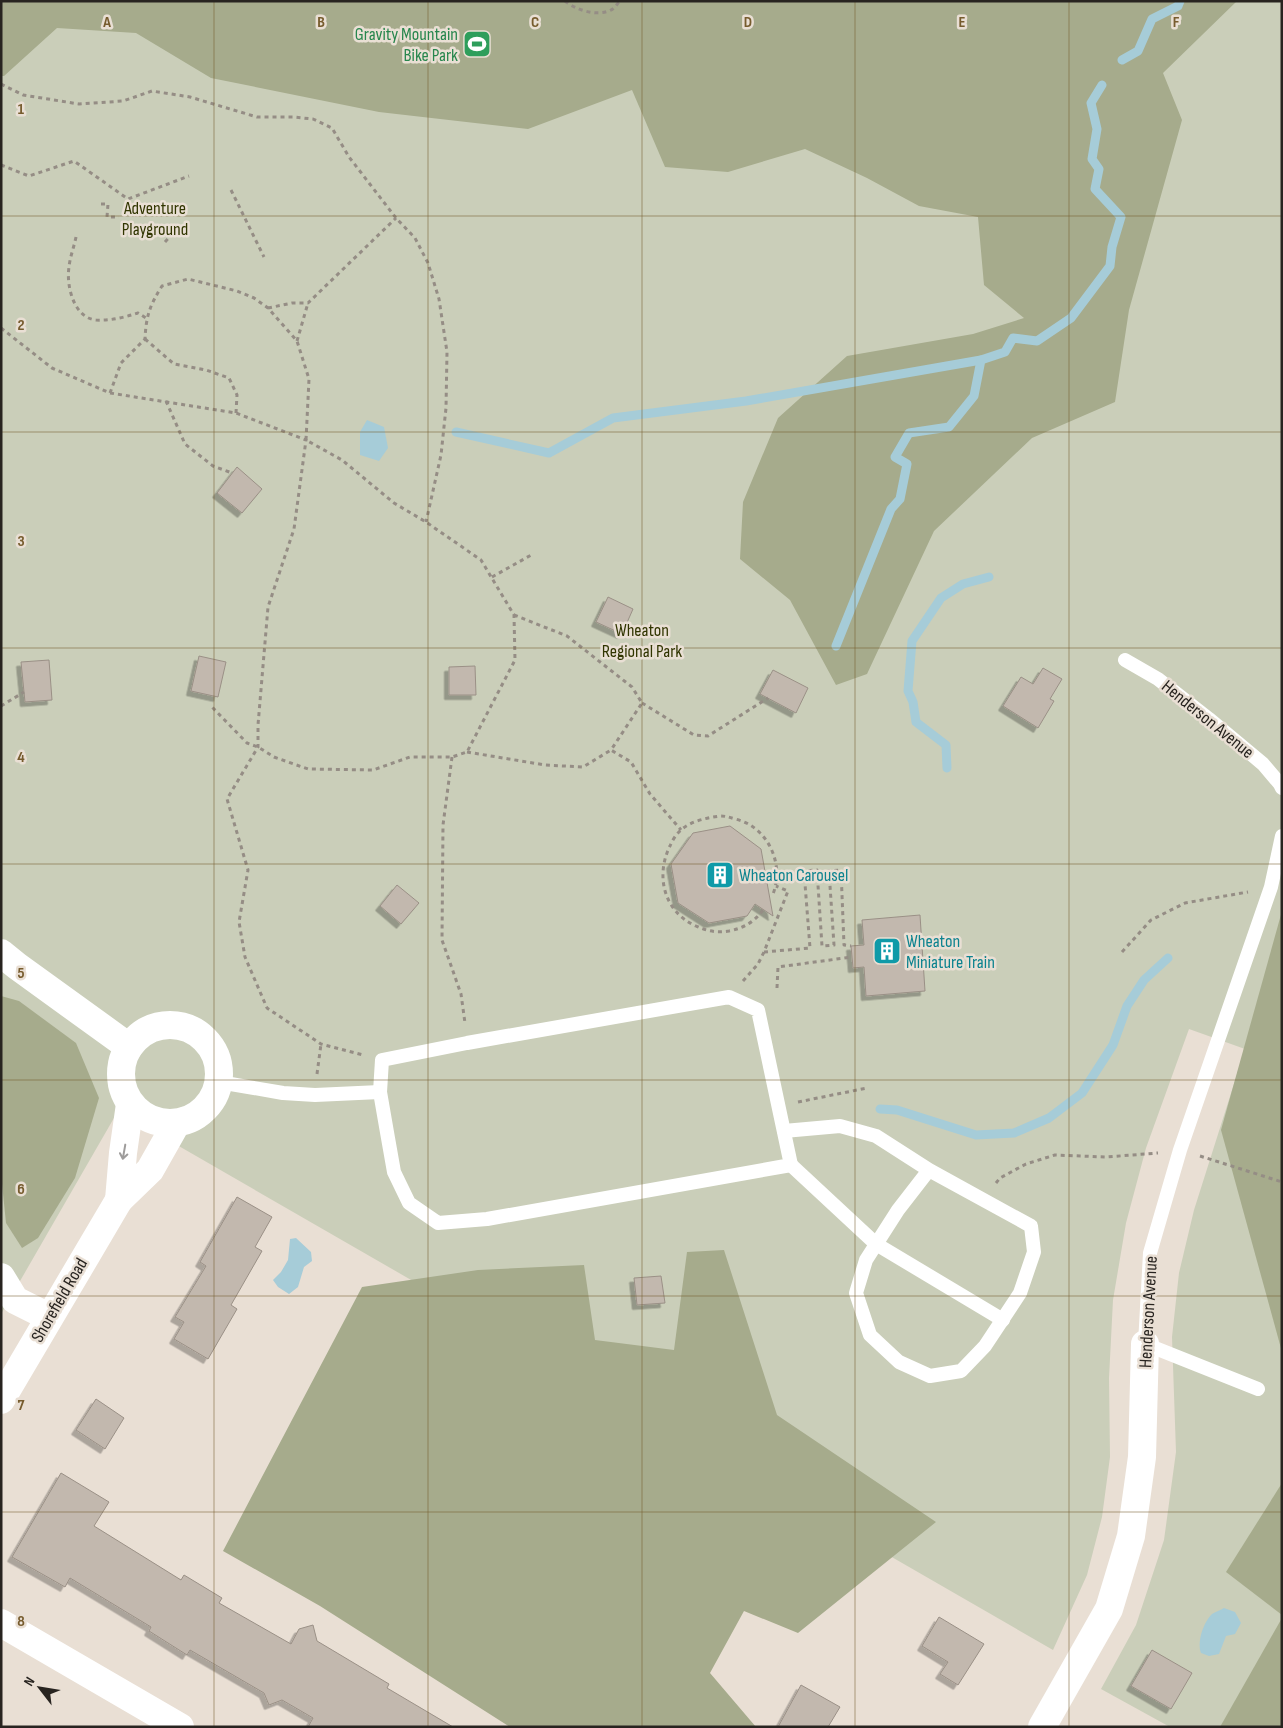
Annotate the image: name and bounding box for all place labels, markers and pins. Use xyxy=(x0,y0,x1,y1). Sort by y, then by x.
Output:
place label: Gravity Mountain Bike Park xyxy=(355,24,458,66)
sports icon: Gravity Mountain Bike Park xyxy=(462,29,492,59)
building icon: Wheaton Carousel xyxy=(705,860,735,890)
place label: Wheaton Carousel xyxy=(739,865,848,886)
place label: Wheaton Miniature Train xyxy=(906,931,995,973)
building icon: Wheaton Miniature Train xyxy=(872,936,902,966)

